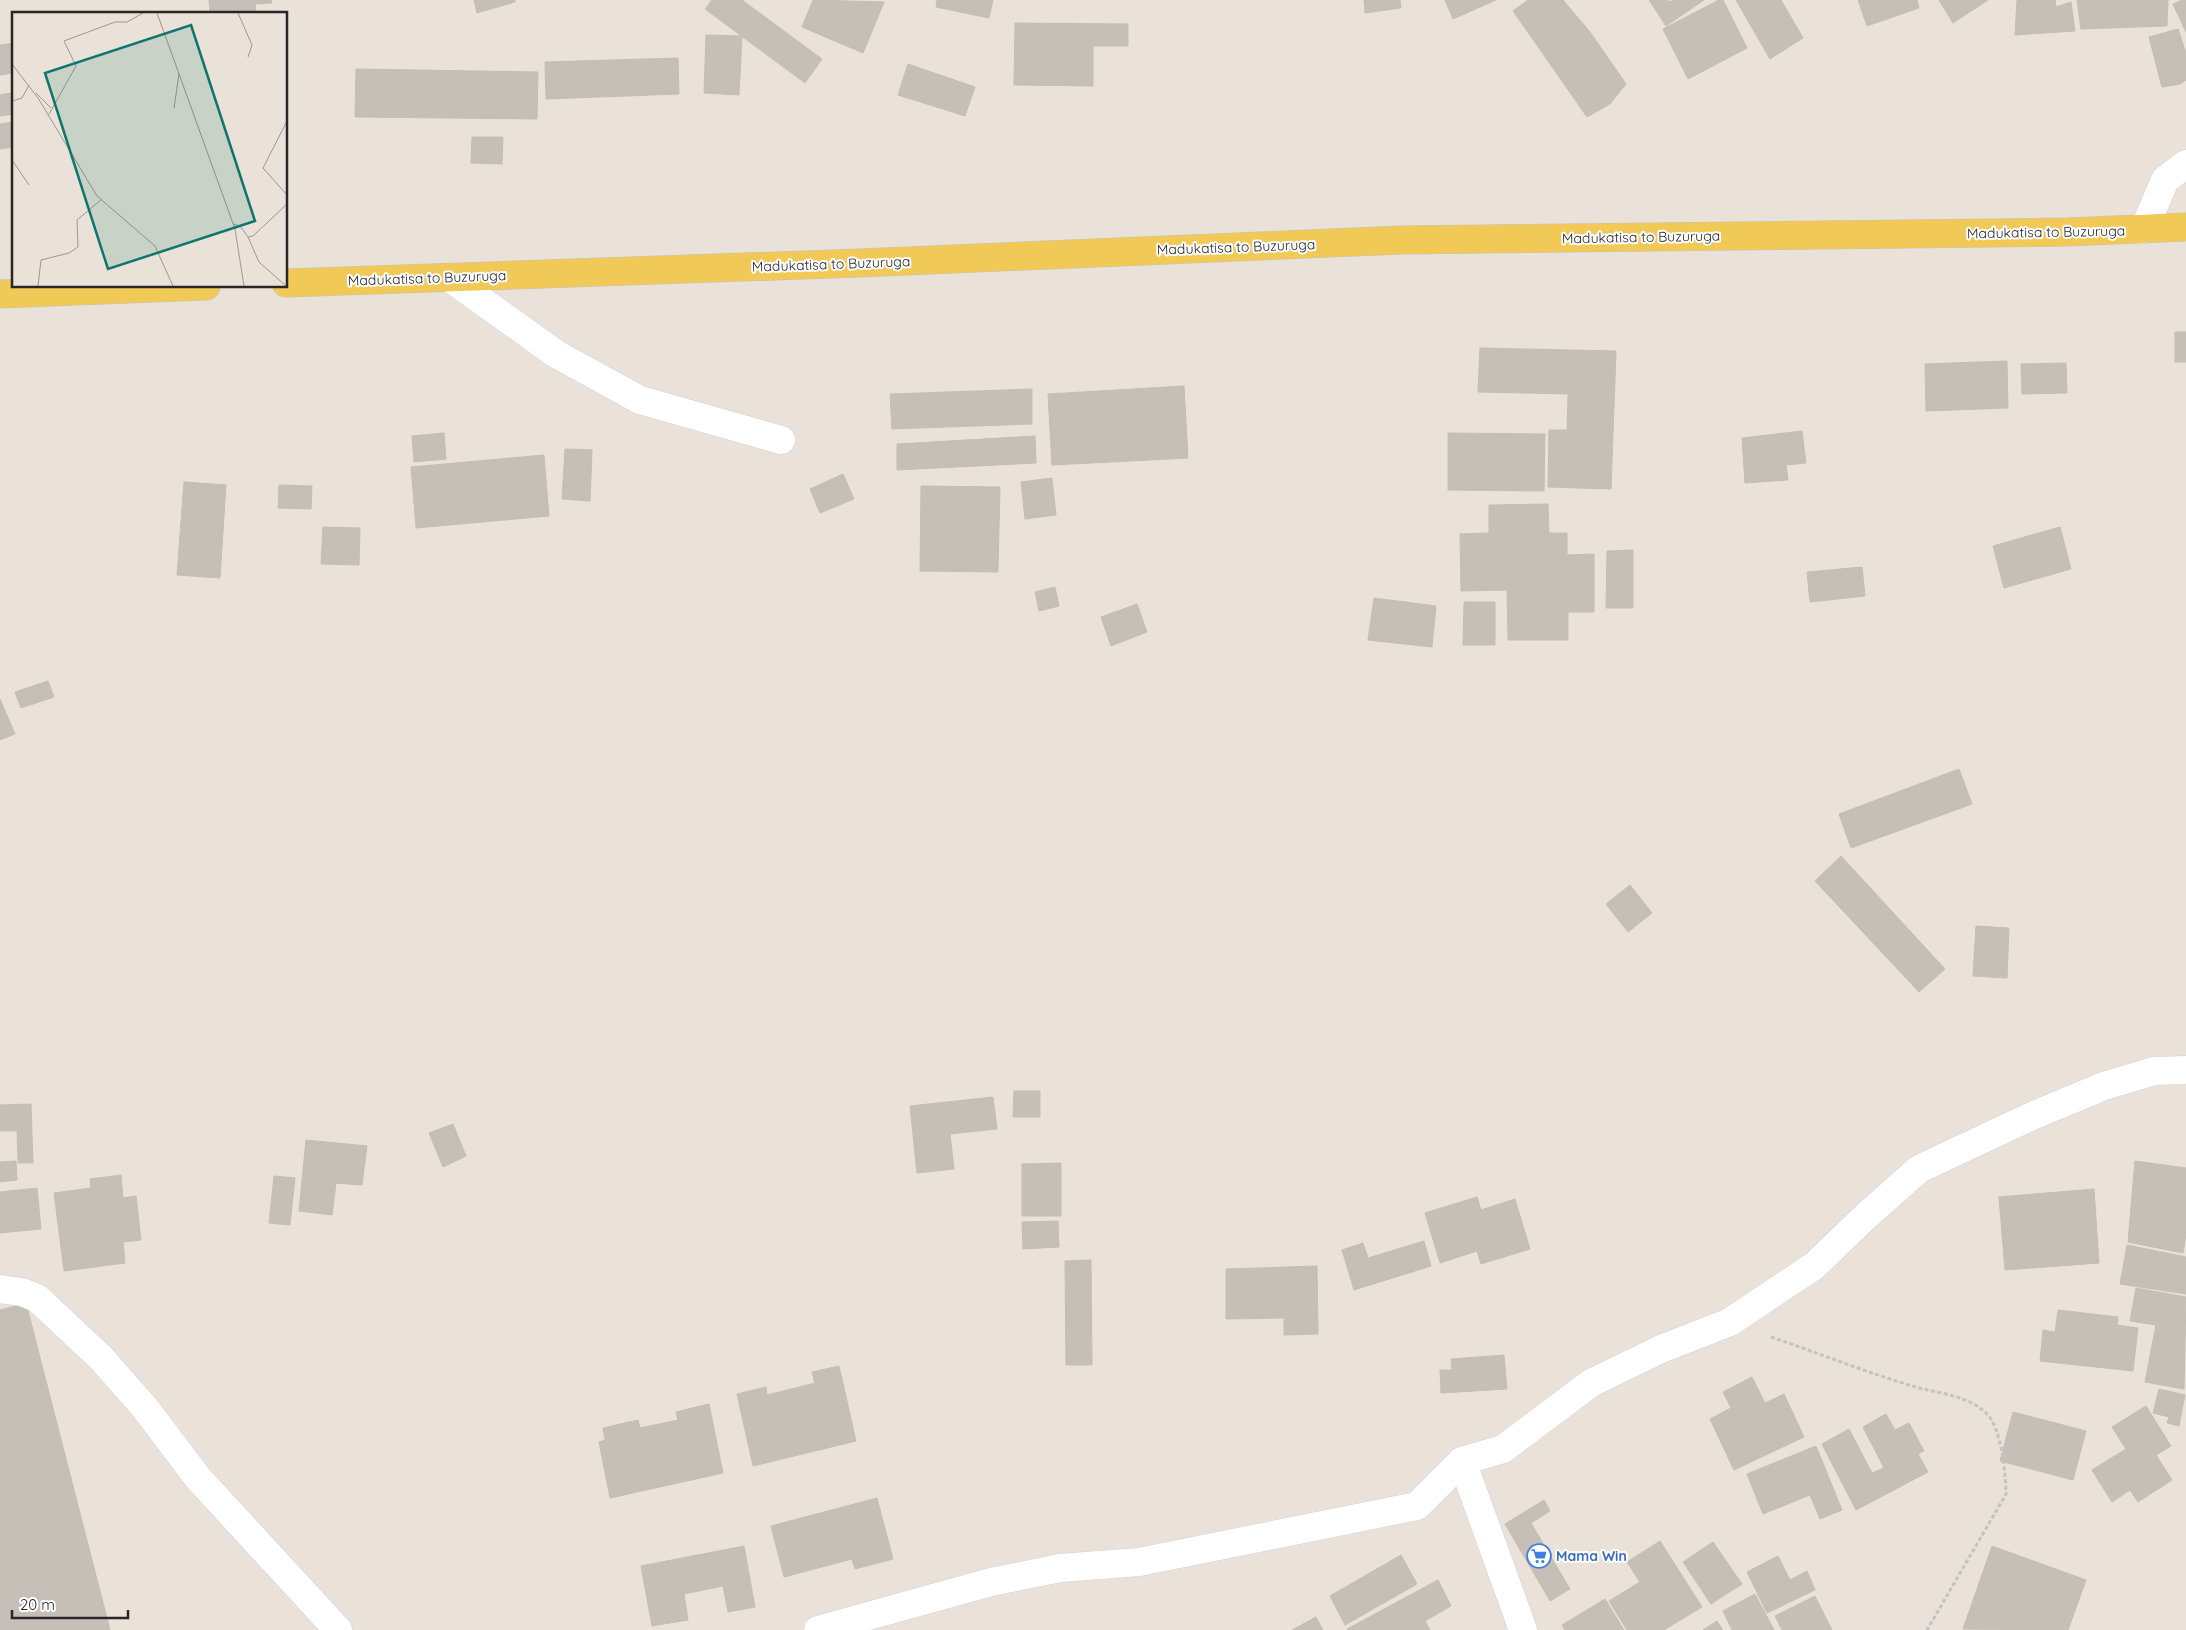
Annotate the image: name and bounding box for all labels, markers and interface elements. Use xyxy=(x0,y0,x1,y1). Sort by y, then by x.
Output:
inset map xyxy=(12,12,288,288)
street label: Madukatisa to Buzuruga xyxy=(1967,222,2125,242)
street label: Madukatisa to Buzuruga xyxy=(1562,227,1720,247)
street label: Madukatisa to Buzuruga xyxy=(1157,235,1315,259)
street label: Madukatisa to Buzuruga xyxy=(752,252,910,276)
street label: Madukatisa to Buzuruga xyxy=(348,266,506,290)
supermarket icon: Mama Win xyxy=(1526,1543,1552,1569)
place label: Mama Win xyxy=(1556,1547,1627,1565)
scale bar xyxy=(12,1588,129,1620)
text: 20 m xyxy=(20,1595,55,1614)

